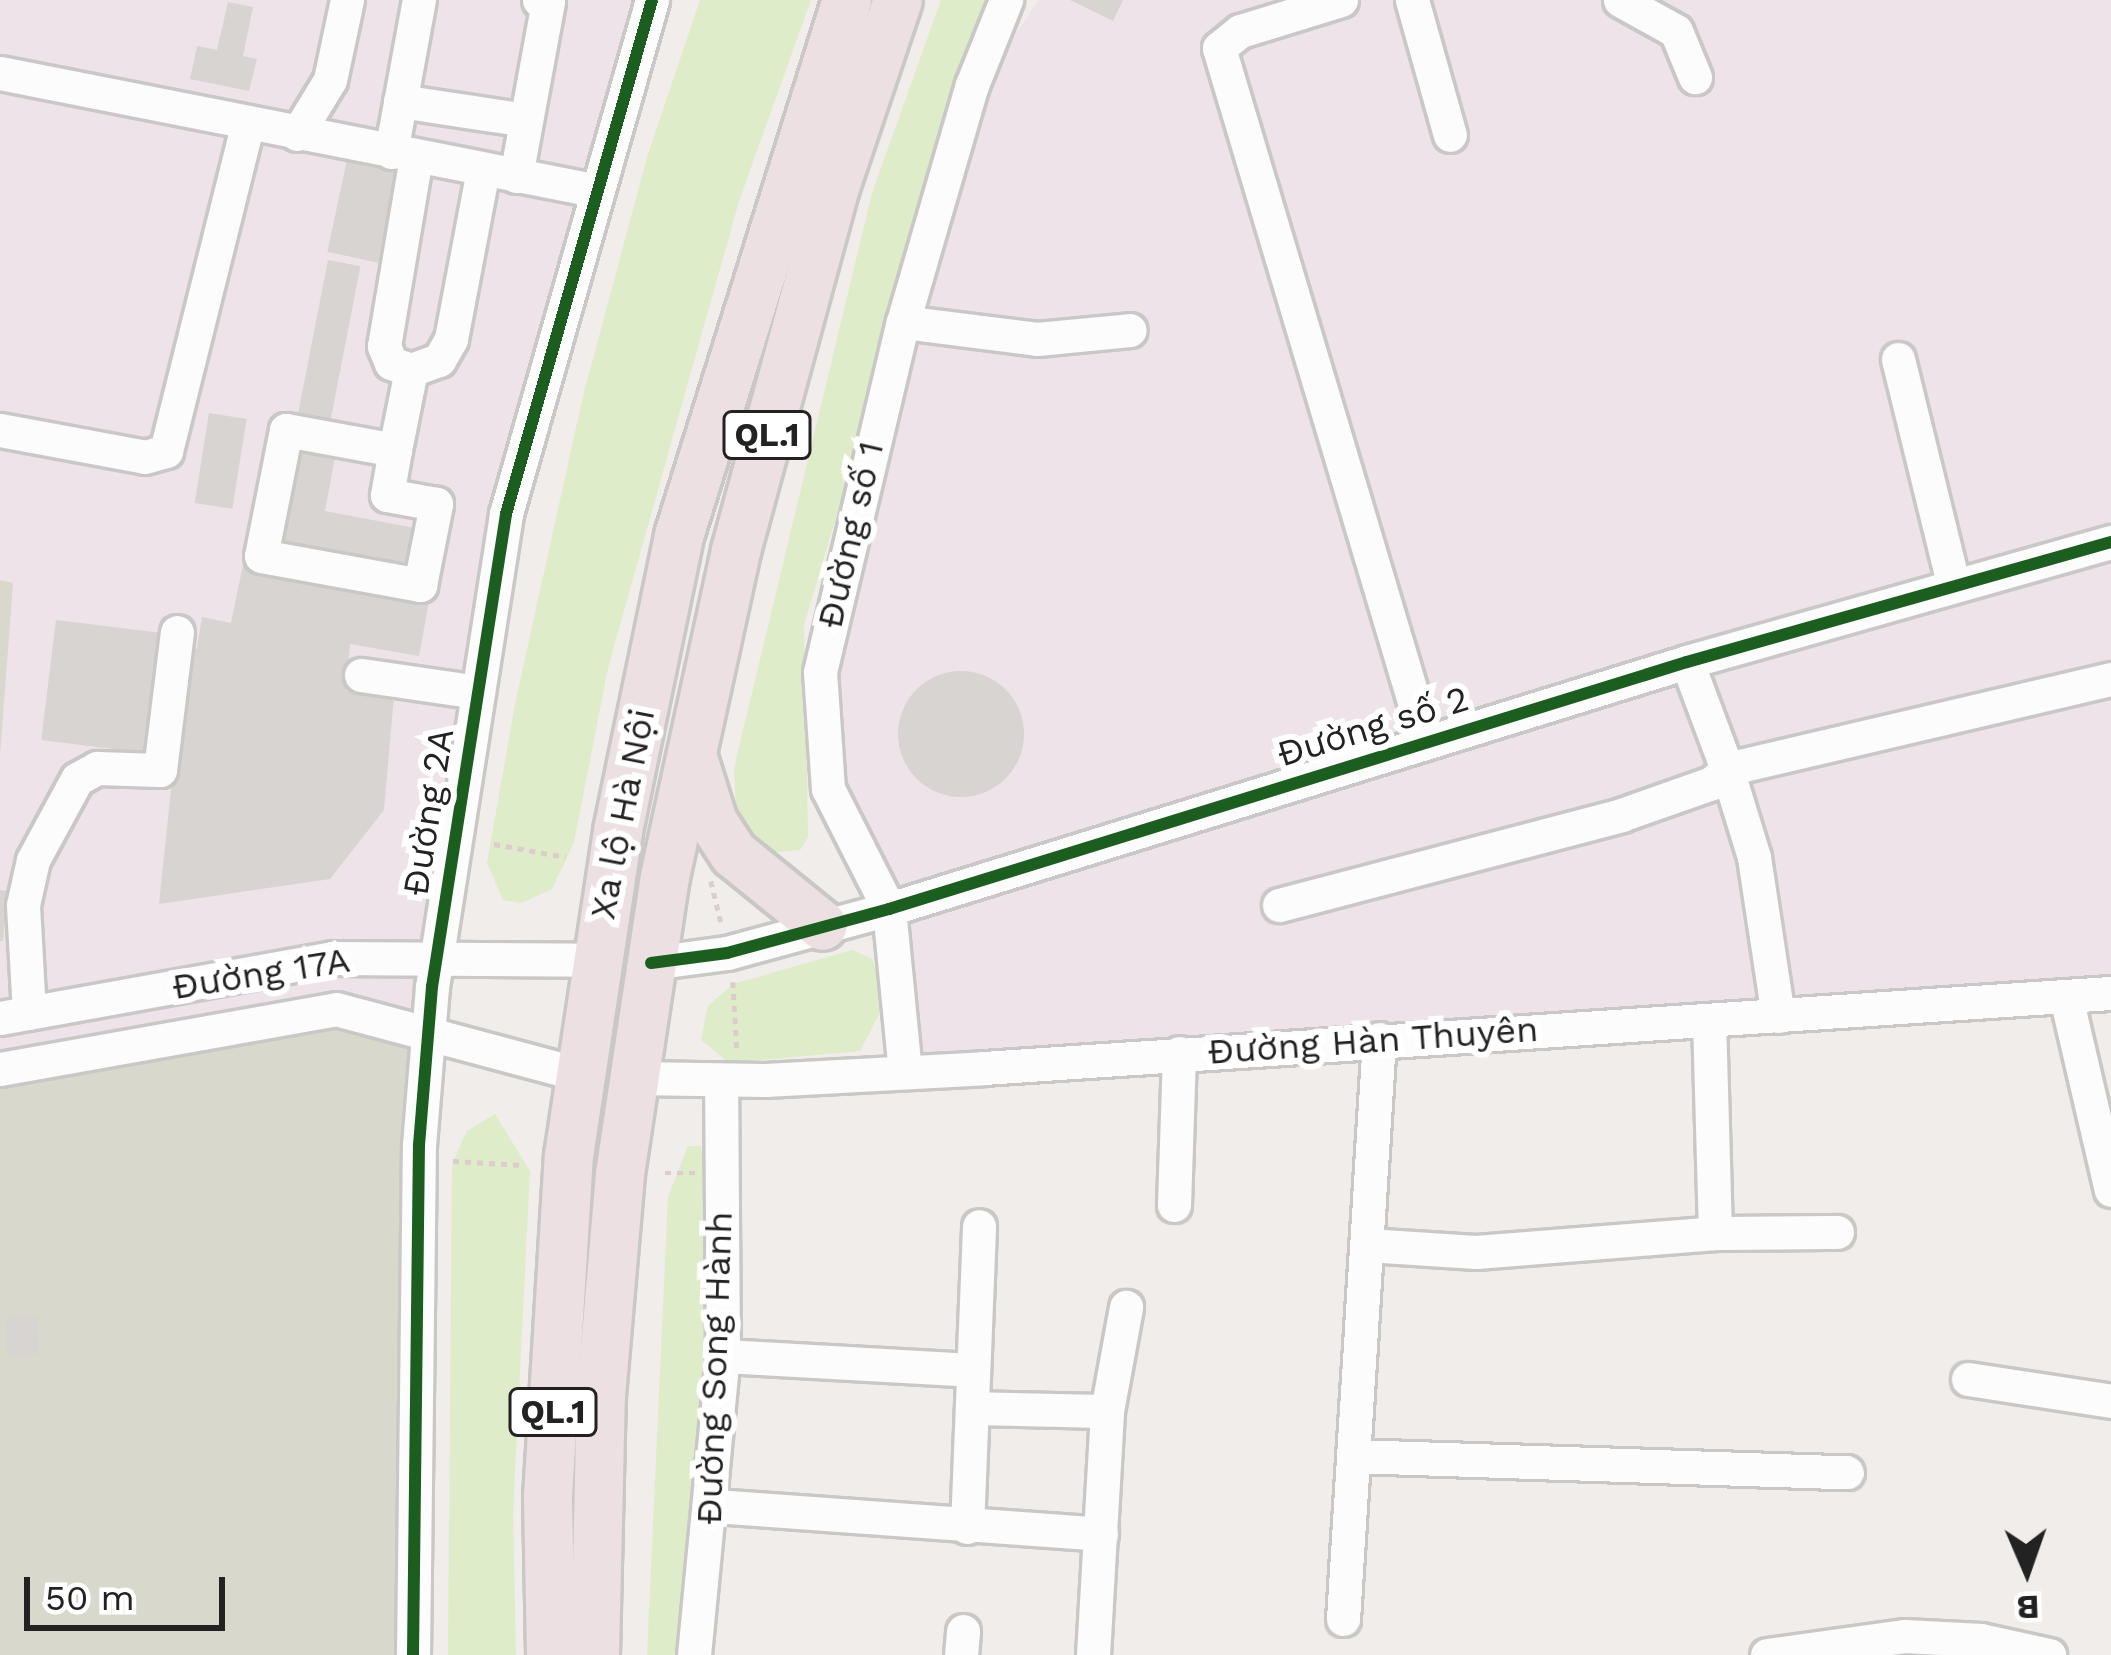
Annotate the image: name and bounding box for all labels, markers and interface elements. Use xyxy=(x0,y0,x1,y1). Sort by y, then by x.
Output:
road number: QL.1 xyxy=(722,408,812,462)
street label: Đường số 1 xyxy=(808,437,894,633)
street label: Đường số 2 xyxy=(1272,677,1474,777)
street label: Xa lộ Hà Nội xyxy=(581,704,665,924)
street label: Đường 2A xyxy=(394,725,464,899)
street label: Đường 17A xyxy=(169,939,353,1009)
street label: Đường Hàn Thuyên xyxy=(1206,1008,1540,1074)
street label: Đường Song Hành xyxy=(688,1211,742,1525)
road number: QL.1 xyxy=(508,1385,598,1439)
north arrow xyxy=(1967,1511,2087,1631)
scale bar xyxy=(30,1553,231,1627)
text: 50 m xyxy=(45,1577,135,1619)
text: B xyxy=(2016,1588,2040,1627)

